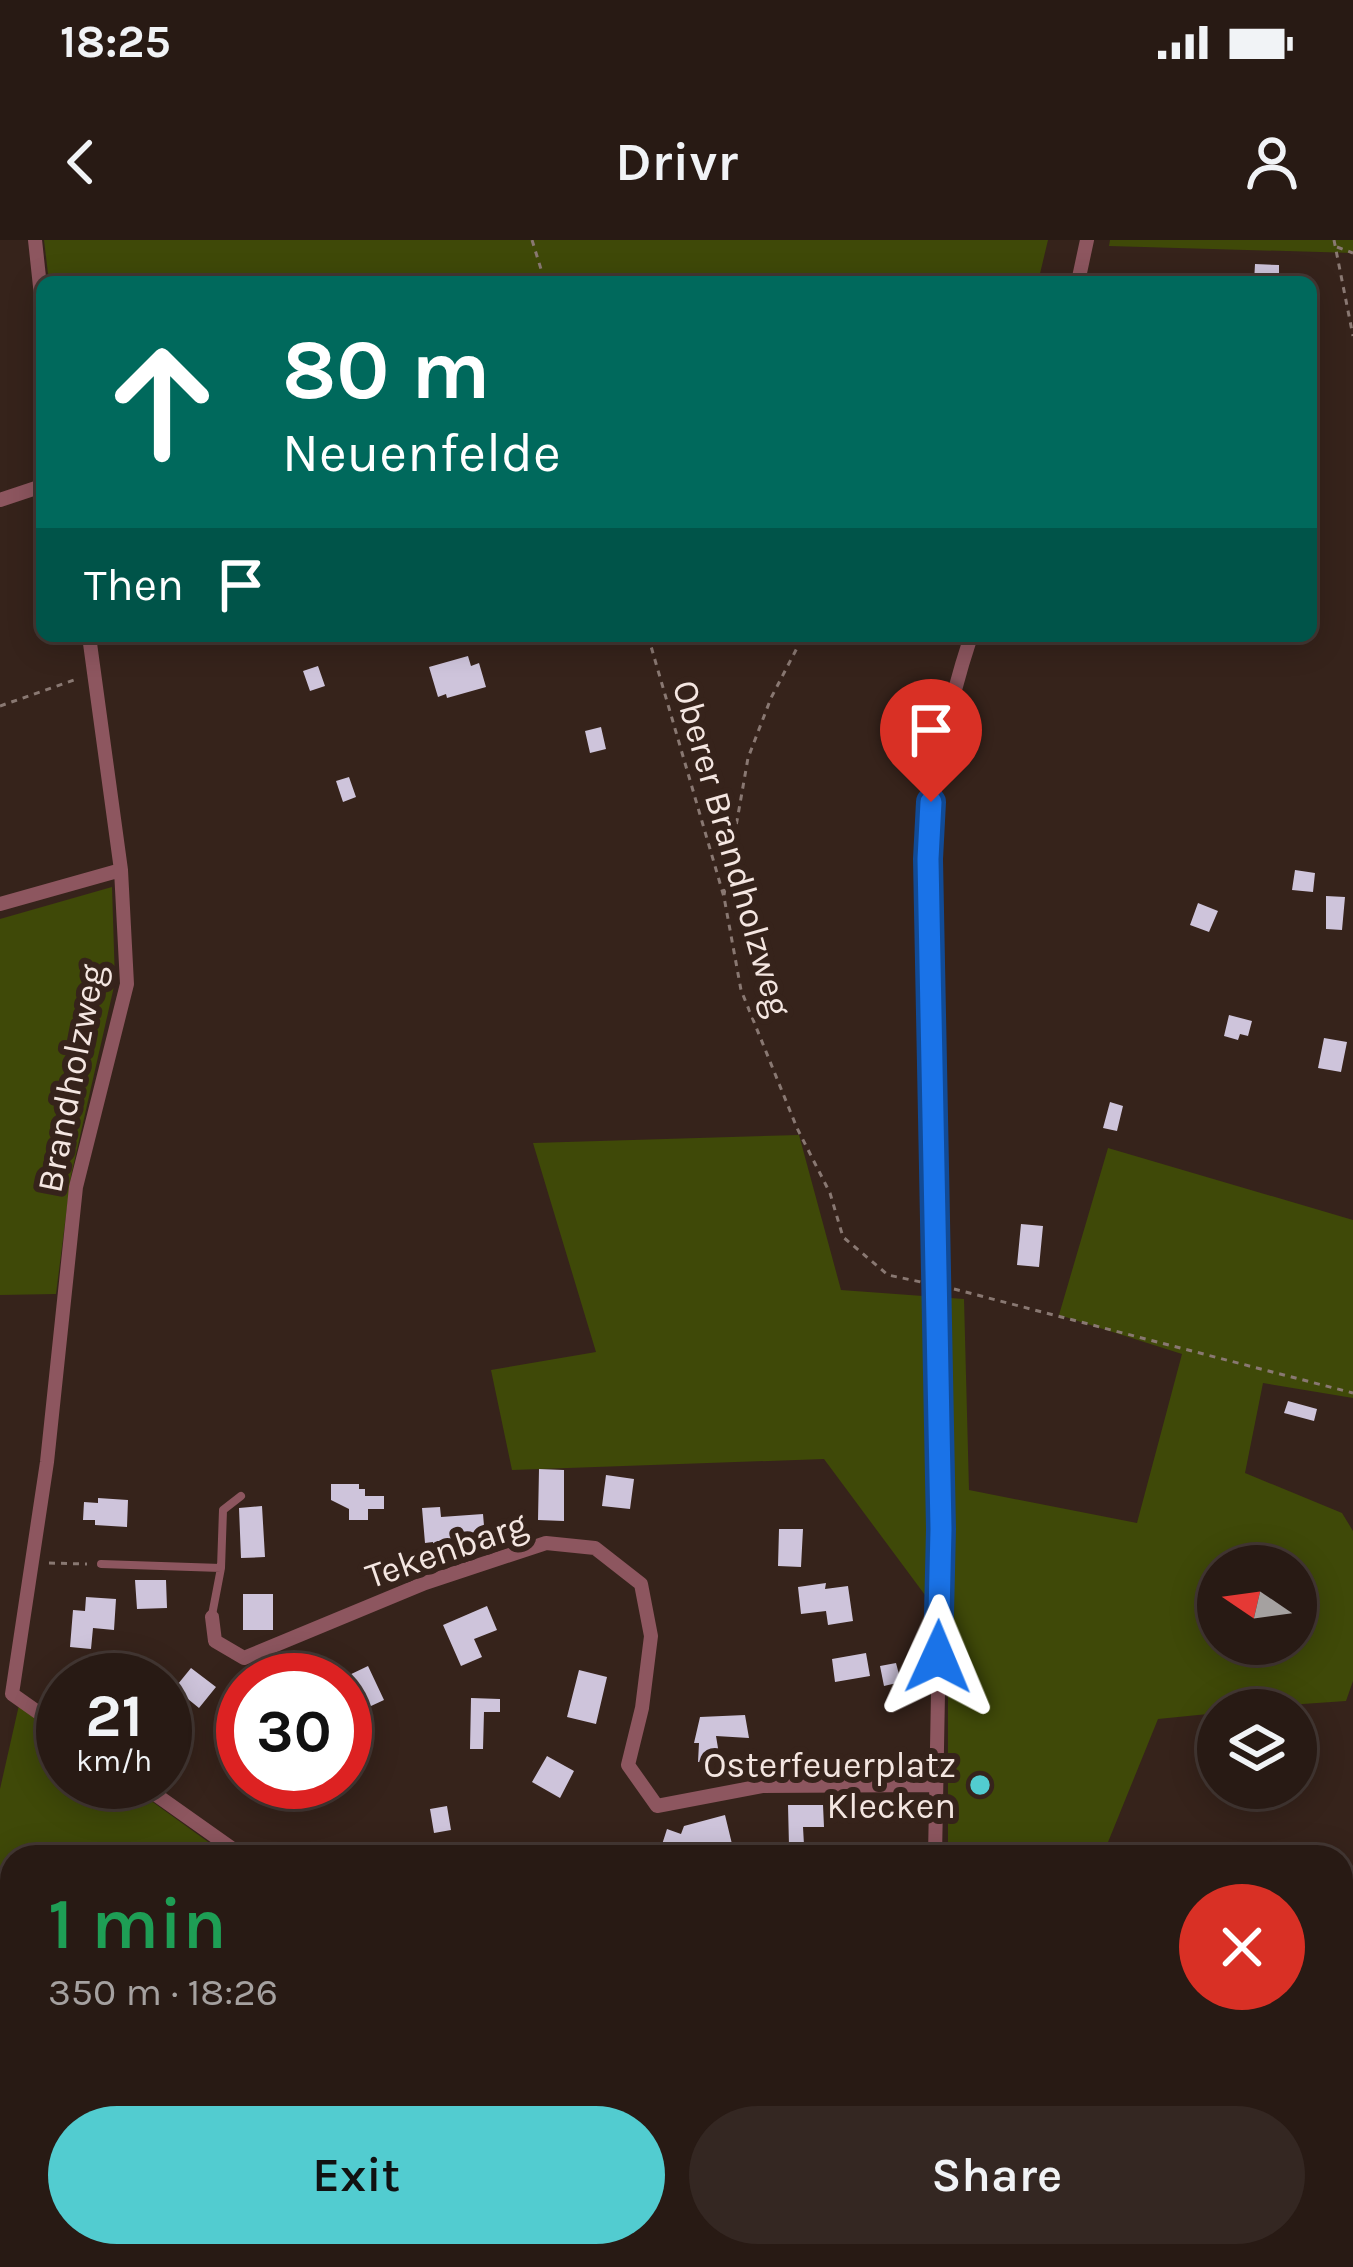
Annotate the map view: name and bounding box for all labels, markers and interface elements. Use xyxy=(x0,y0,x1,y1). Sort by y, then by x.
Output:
text: 18:25 xyxy=(60,16,171,68)
icon: back xyxy=(48,129,114,195)
icon: person xyxy=(1239,129,1305,195)
text: Drivr xyxy=(615,130,738,194)
text: 80 m xyxy=(282,321,490,419)
icon: ahead xyxy=(84,324,240,480)
text: Neuenfelde xyxy=(282,421,561,485)
icon: arrive xyxy=(208,552,274,618)
text: Then xyxy=(84,559,184,611)
street label: Oberer Brandholzweg xyxy=(664,675,800,1021)
pin xyxy=(880,679,982,802)
icon: arrive xyxy=(898,697,964,763)
street label: Brandholzweg xyxy=(28,960,114,1196)
street label: Tekenbarg xyxy=(360,1503,533,1597)
north arrow xyxy=(1197,1545,1317,1665)
map controls xyxy=(1197,1545,1317,1809)
position arrow xyxy=(875,1594,1001,1720)
speed limit sign: 30 xyxy=(216,1653,372,1809)
text: 21 xyxy=(85,1681,143,1751)
button: layers xyxy=(1197,1689,1317,1809)
text: km/h xyxy=(76,1743,152,1779)
place label: Osterfeuerplatz Klecken xyxy=(703,1744,956,1827)
marker: Osterfeuerplatz Klecken xyxy=(967,1772,993,1798)
text: 1 min xyxy=(48,1882,227,1966)
button: close xyxy=(1179,1884,1305,2010)
text: 350 m · 18:26 xyxy=(48,1969,278,2015)
button: Exit xyxy=(48,2106,665,2244)
button: Share xyxy=(689,2106,1305,2244)

